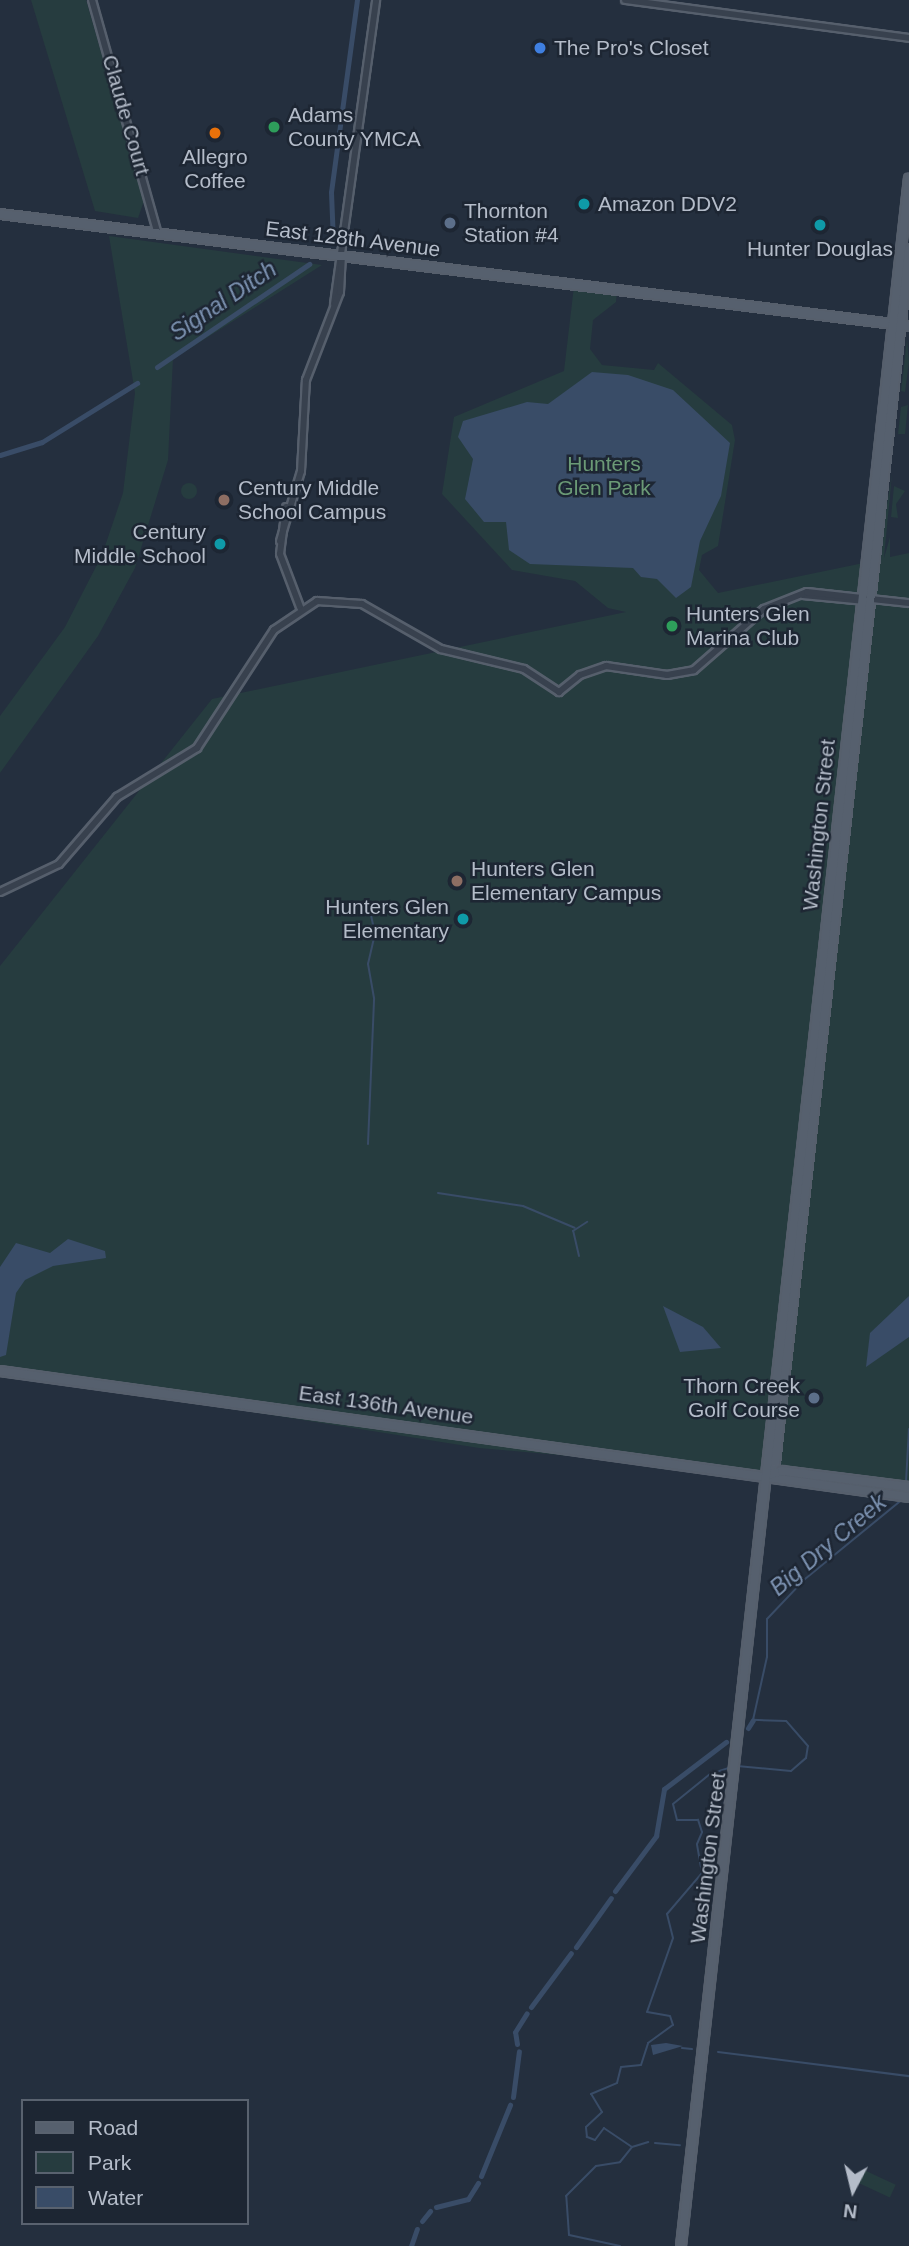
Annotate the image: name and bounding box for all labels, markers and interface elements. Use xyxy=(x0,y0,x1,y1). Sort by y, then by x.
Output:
place label: The Pro's Closet xyxy=(554,35,709,61)
marker: The Pro's Closet xyxy=(532,40,548,56)
street label: Claude Court xyxy=(97,52,155,178)
place label: Adams County YMCA xyxy=(288,102,421,152)
marker: Adams County YMCA xyxy=(266,119,282,135)
marker: Allegro Coffee xyxy=(207,125,223,141)
place label: Allegro Coffee xyxy=(182,144,248,194)
place label: Amazon DDV2 xyxy=(598,191,737,217)
marker: Amazon DDV2 xyxy=(576,196,592,212)
place label: Thornton Station #4 xyxy=(464,198,559,248)
marker: Thornton Station #4 xyxy=(442,215,458,231)
street label: East 128th Avenue xyxy=(264,216,442,262)
marker: Hunter Douglas xyxy=(812,217,828,233)
place label: Hunter Douglas xyxy=(747,236,893,262)
water label: Signal Ditch xyxy=(164,255,282,347)
park label: Hunters Glen Park xyxy=(557,451,651,501)
place label: Century Middle School Campus xyxy=(238,475,386,525)
marker: Century Middle School Campus xyxy=(216,492,232,508)
place label: Century Middle School xyxy=(74,519,206,569)
marker: Century Middle School xyxy=(212,536,228,552)
place label: Hunters Glen Marina Club xyxy=(686,601,810,651)
marker: Hunters Glen Marina Club xyxy=(664,618,680,634)
street label: Washington Street xyxy=(797,738,841,912)
place label: Hunters Glen Elementary Campus xyxy=(471,856,661,906)
marker: Hunters Glen Elementary Campus xyxy=(449,873,465,889)
place label: Hunters Glen Elementary xyxy=(325,894,449,944)
marker: Hunters Glen Elementary xyxy=(455,911,471,927)
place label: Thorn Creek Golf Course xyxy=(683,1373,800,1423)
street label: East 136th Avenue xyxy=(297,1380,475,1430)
marker: Thorn Creek Golf Course xyxy=(806,1390,822,1406)
water label: Big Dry Creek xyxy=(764,1488,892,1602)
street label: Washington Street xyxy=(685,1771,731,1945)
legend xyxy=(21,2099,248,2225)
text: Road xyxy=(88,2116,138,2139)
text: Park xyxy=(88,2151,131,2174)
north arrow xyxy=(818,2155,888,2225)
text: Water xyxy=(88,2186,143,2209)
text: N xyxy=(842,2200,858,2223)

